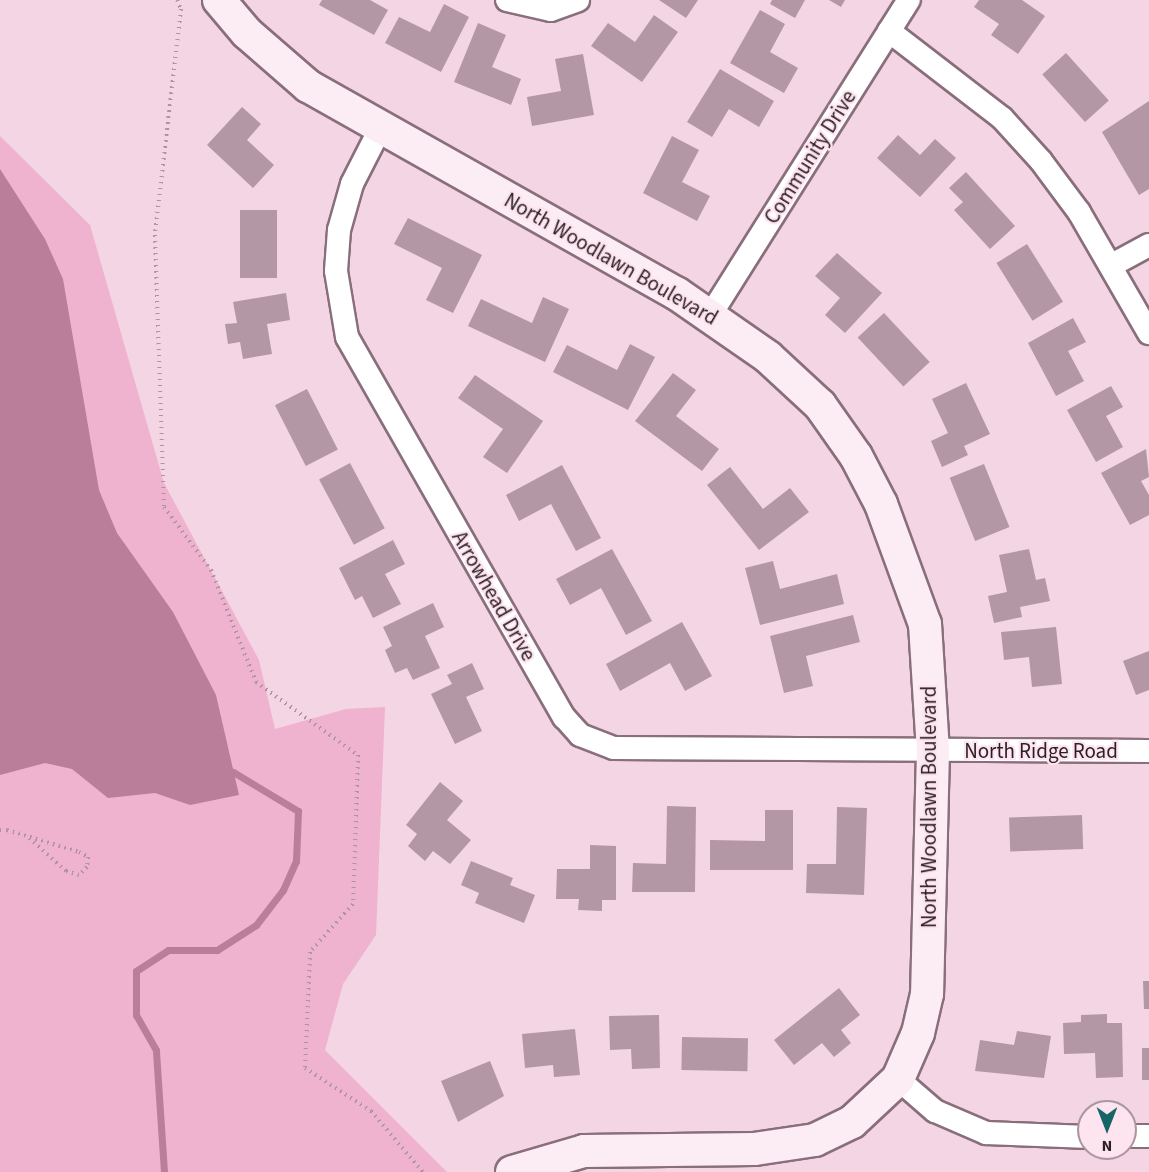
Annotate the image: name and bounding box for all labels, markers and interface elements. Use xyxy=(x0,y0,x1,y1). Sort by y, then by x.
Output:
street label: Community Drive xyxy=(759,85,861,229)
street label: North Woodlawn Boulevard xyxy=(500,187,722,331)
street label: Arrowhead Drive xyxy=(447,527,541,665)
street label: North Woodlawn Boulevard xyxy=(916,686,942,928)
street label: North Ridge Road xyxy=(964,738,1118,764)
north arrow xyxy=(1077,1100,1137,1160)
text: N xyxy=(1102,1135,1112,1157)

